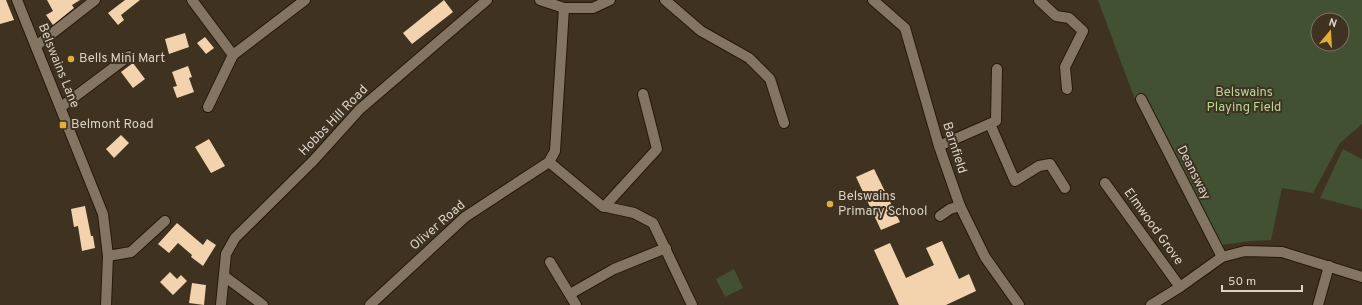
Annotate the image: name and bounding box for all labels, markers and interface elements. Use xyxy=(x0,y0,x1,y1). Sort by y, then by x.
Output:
north arrow xyxy=(1310,12,1350,52)
text: N xyxy=(1327,16,1339,31)
street label: Belswains Lane xyxy=(34,21,82,111)
place label: Bells Mini Mart xyxy=(79,51,165,67)
marker: Bells Mini Mart xyxy=(66,54,76,64)
street label: Hobbs Hill Road xyxy=(296,82,372,160)
park label: Belswains Playing Field xyxy=(1207,85,1281,116)
place label: Belmont Road xyxy=(71,117,154,133)
marker: Belmont Road xyxy=(58,120,68,130)
street label: Barnfield xyxy=(938,120,970,176)
street label: Deansway xyxy=(1173,143,1214,203)
street label: Elmwood Grove xyxy=(1120,185,1186,269)
place label: Belswains Primary School xyxy=(838,189,927,220)
street label: Oliver Road xyxy=(407,198,469,254)
marker: Belswains Primary School xyxy=(825,199,835,209)
scale bar xyxy=(1222,267,1302,293)
text: 50 m xyxy=(1228,274,1256,290)

